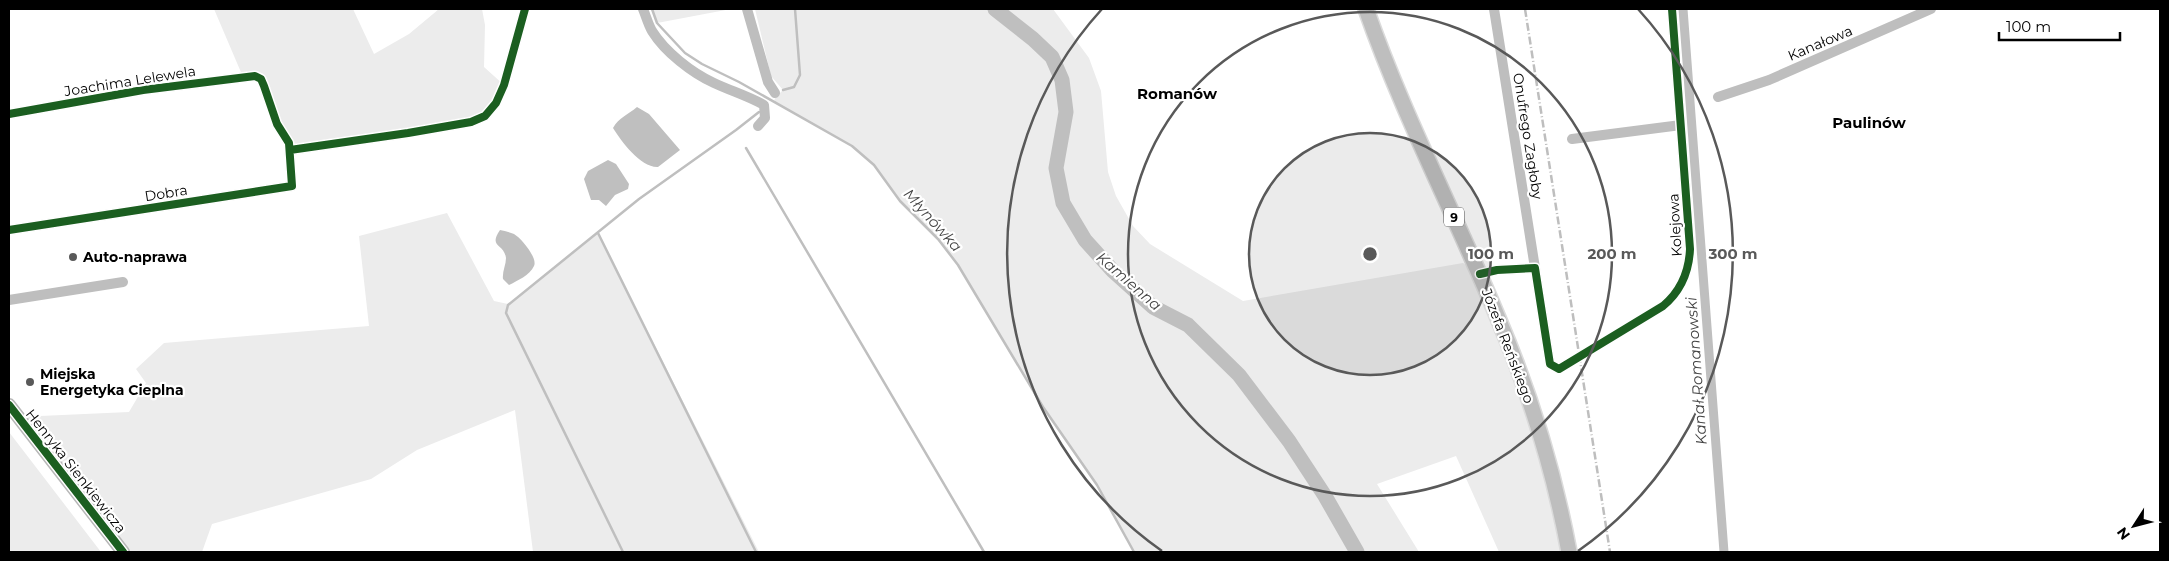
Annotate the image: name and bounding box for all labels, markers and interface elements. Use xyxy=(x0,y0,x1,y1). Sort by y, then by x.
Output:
scale bar xyxy=(1999,10,2120,42)
text: 100 m xyxy=(2006,17,2051,36)
street label: Kanałowa xyxy=(1785,21,1855,65)
street label: Joachima Lelewela xyxy=(62,62,197,100)
street label: Onufrego Zagłoby xyxy=(1509,71,1547,201)
district label: Romanów xyxy=(1137,84,1218,103)
district label: Paulinów xyxy=(1832,113,1907,132)
street label: Dobra xyxy=(143,181,189,205)
water label: Młynówka xyxy=(900,185,966,255)
street label: Kolejowa xyxy=(1664,193,1686,257)
road number: 9 xyxy=(1444,208,1464,226)
text: 100 m xyxy=(1468,244,1514,263)
text: 200 m xyxy=(1587,244,1637,263)
text: 300 m xyxy=(1707,244,1758,263)
centre of rings xyxy=(1361,245,1379,263)
place label: Auto-naprawa xyxy=(82,248,187,266)
water label: Kamienna xyxy=(1093,248,1165,314)
marker: Auto-naprawa xyxy=(67,251,79,263)
street label: Józefa Reńskiego xyxy=(1477,285,1538,406)
water label: Kanał Romanowski xyxy=(1681,295,1711,446)
place label: Miejska Energetyka Cieplna xyxy=(40,365,184,399)
marker: Miejska Energetyka Cieplna xyxy=(24,376,36,388)
street label: Henryka Sienkiewicza xyxy=(22,405,130,537)
north arrow xyxy=(2109,501,2159,551)
text: N xyxy=(2113,524,2134,544)

